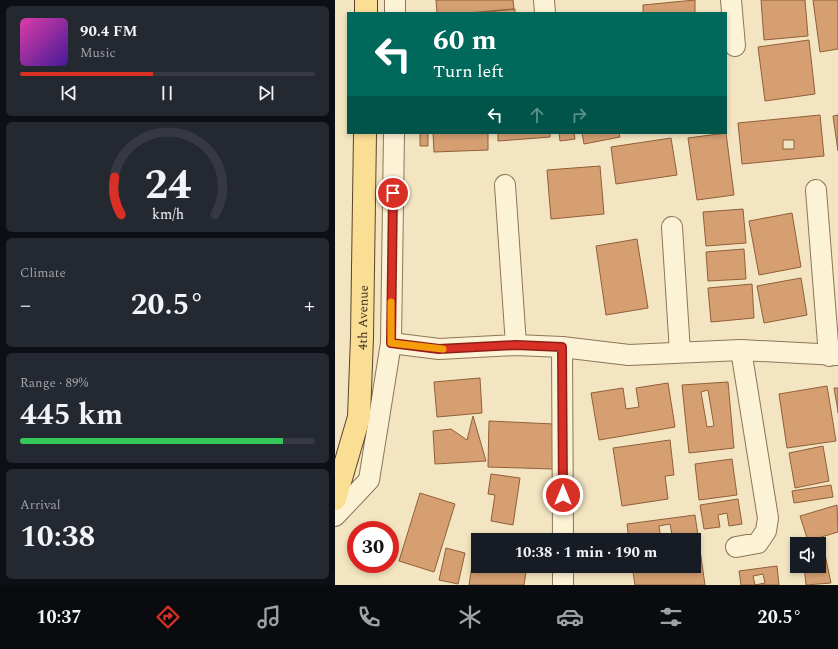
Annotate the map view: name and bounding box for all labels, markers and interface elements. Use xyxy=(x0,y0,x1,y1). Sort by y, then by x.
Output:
text: 60 m xyxy=(433,19,497,62)
text: 90.4 FM xyxy=(80,20,137,43)
icon: left xyxy=(367,28,419,80)
text: Music xyxy=(80,43,116,63)
text: Turn left xyxy=(433,58,504,85)
icon: previous xyxy=(58,82,80,104)
icon: pause xyxy=(156,82,178,104)
icon: next xyxy=(255,82,277,104)
icon: left xyxy=(484,104,506,126)
icon: ahead xyxy=(526,104,548,126)
icon: right xyxy=(568,104,590,126)
text: 24 xyxy=(144,153,191,216)
pin xyxy=(376,176,410,210)
icon: arrive xyxy=(382,182,404,204)
text: km/h xyxy=(151,203,184,225)
text: Climate xyxy=(20,263,66,283)
text: 20.5° xyxy=(131,282,204,328)
street label: 4th Avenue xyxy=(353,285,374,350)
text: − xyxy=(20,289,31,322)
text: + xyxy=(304,289,315,322)
text: Range · 89% xyxy=(20,373,88,393)
text: 445 km xyxy=(20,392,123,438)
position arrow xyxy=(542,474,584,516)
text: Arrival xyxy=(20,495,61,515)
text: 10:38 xyxy=(20,514,95,560)
speed limit sign: 30 xyxy=(347,521,399,573)
map controls xyxy=(790,537,826,573)
button: sound xyxy=(790,537,826,573)
text: 10:38 · 1 min · 190 m xyxy=(515,541,657,564)
icon: directions xyxy=(154,603,182,631)
icon: music xyxy=(255,603,283,631)
icon: phone xyxy=(355,603,383,631)
icon: climate xyxy=(456,603,484,631)
icon: car xyxy=(556,603,584,631)
icon: filters xyxy=(657,603,685,631)
text: 10:37 xyxy=(36,604,82,631)
text: 20.5° xyxy=(758,604,802,631)

